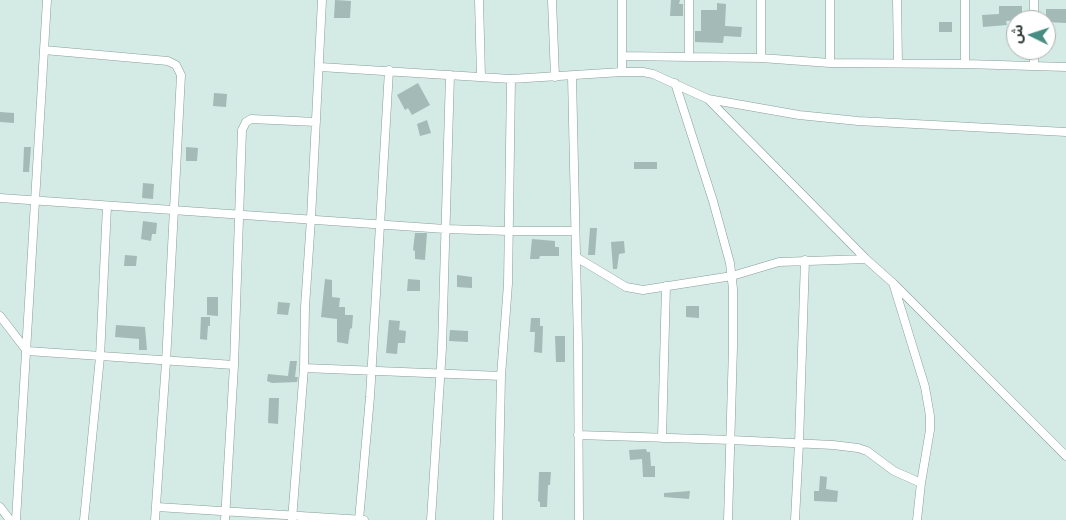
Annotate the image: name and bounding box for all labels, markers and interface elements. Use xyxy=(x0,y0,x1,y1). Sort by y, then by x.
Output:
north arrow xyxy=(1006,10,1056,60)
text: ش xyxy=(1005,24,1028,44)

